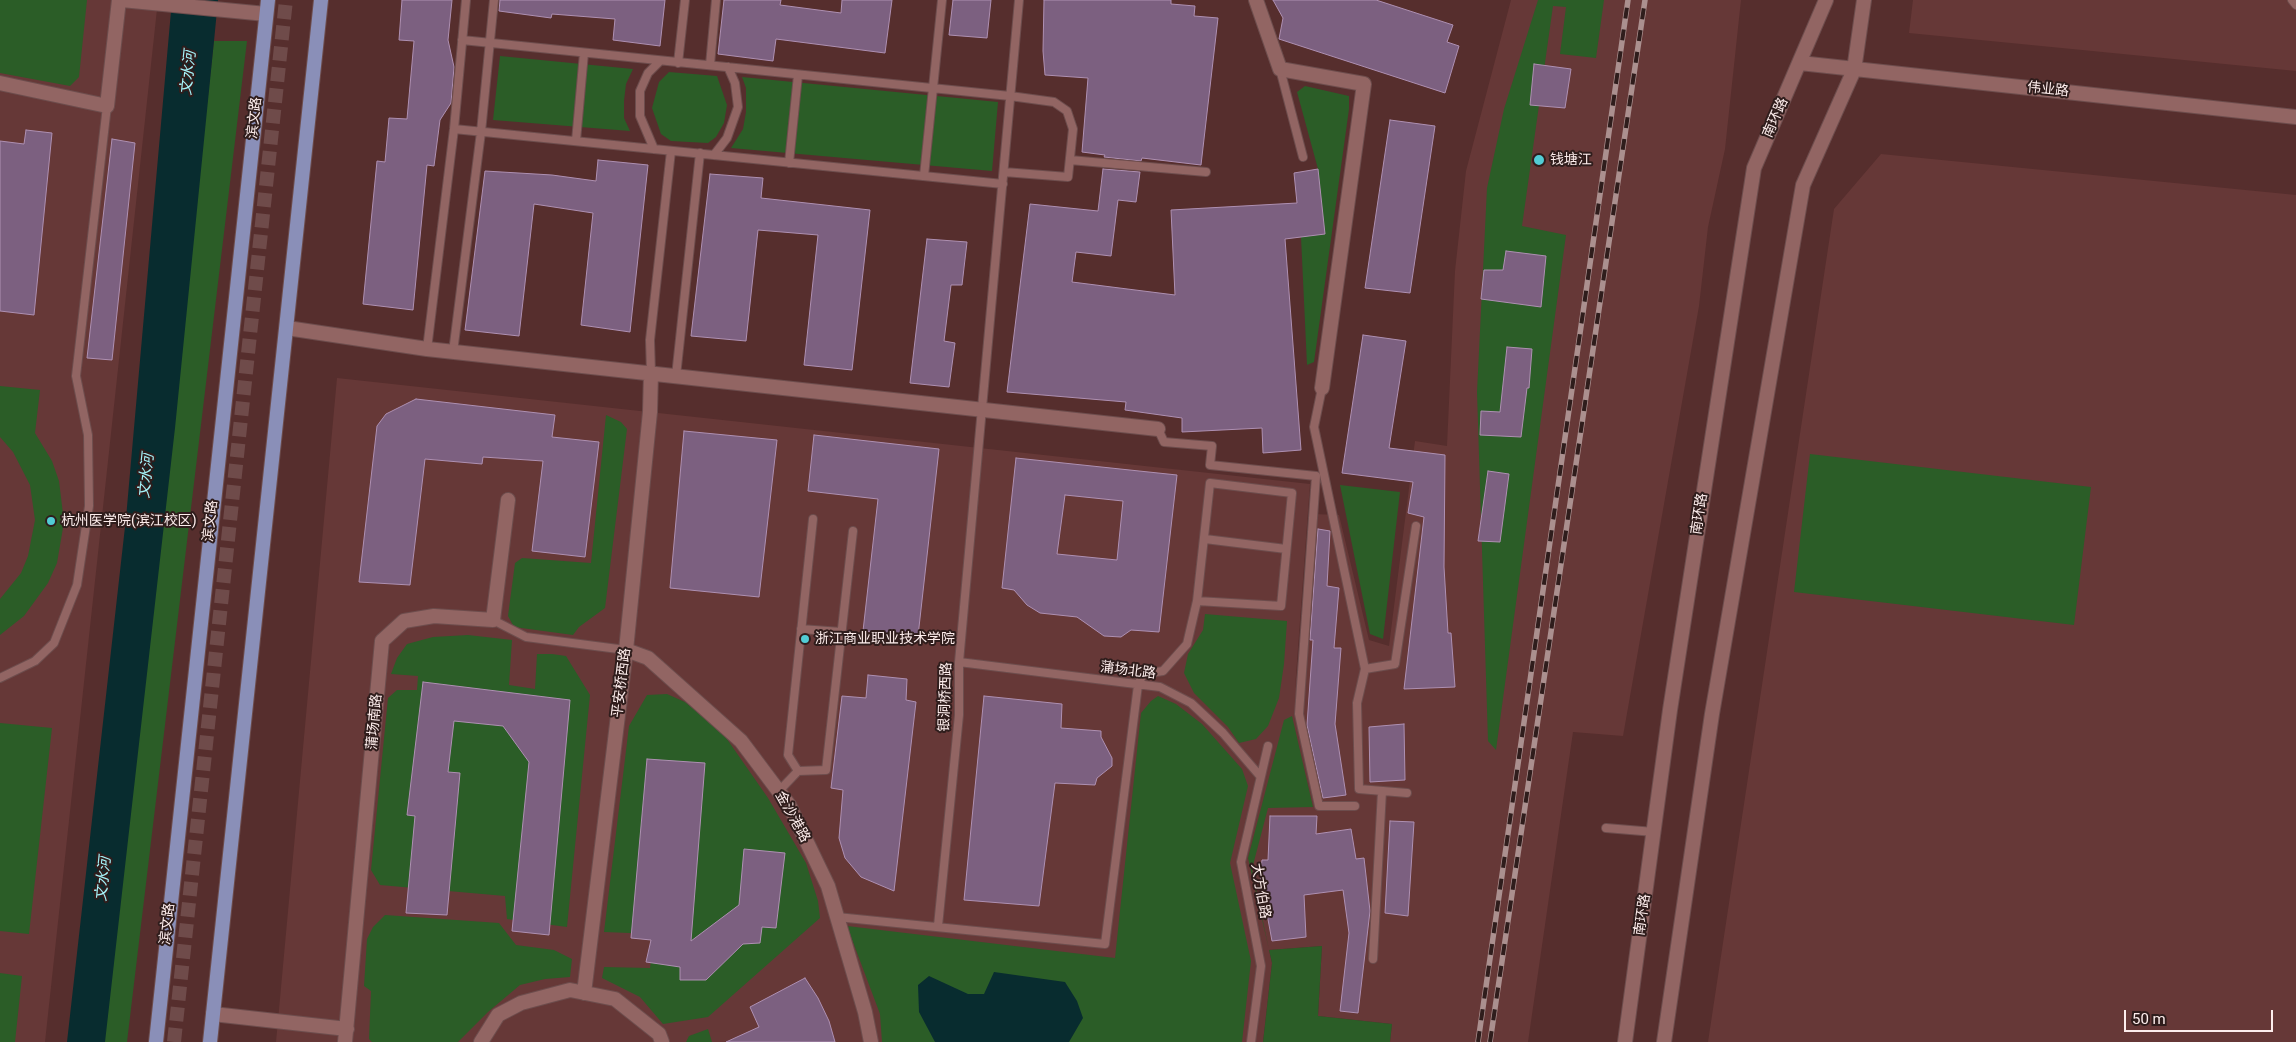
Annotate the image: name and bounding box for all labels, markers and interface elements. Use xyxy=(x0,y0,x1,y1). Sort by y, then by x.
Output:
water label: 文水河 xyxy=(178,50,200,96)
street label: 伟业路 xyxy=(2026,79,2070,101)
street label: 南环路 xyxy=(1760,95,1792,141)
street label: 滨文路 xyxy=(244,96,266,140)
place label: 钱塘江 xyxy=(1550,152,1592,168)
marker: 钱塘江 xyxy=(1532,153,1546,167)
water label: 文水河 xyxy=(136,453,158,499)
street label: 南环路 xyxy=(1688,492,1712,536)
street label: 滨文路 xyxy=(200,499,222,543)
place label: 杭州医学院(滨江校区) xyxy=(61,513,197,529)
marker: 杭州医学院(滨江校区) xyxy=(45,515,57,527)
place label: 浙江商业职业技术学院 xyxy=(815,631,955,647)
marker: 浙江商业职业技术学院 xyxy=(799,633,811,645)
street label: 平安桥西路 xyxy=(609,647,635,719)
street label: 蒲场北路 xyxy=(1099,659,1157,683)
street label: 银洞桥西路 xyxy=(936,662,956,732)
street label: 蒲场南路 xyxy=(364,693,386,751)
street label: 金沙港路 xyxy=(771,788,813,846)
water label: 文水河 xyxy=(93,856,115,902)
street label: 大方伯路 xyxy=(1247,862,1273,920)
street label: 南环路 xyxy=(1632,893,1654,937)
street label: 滨文路 xyxy=(157,902,179,946)
scale bar xyxy=(2126,1000,2275,1032)
text: 50 m xyxy=(2132,1010,2166,1028)

